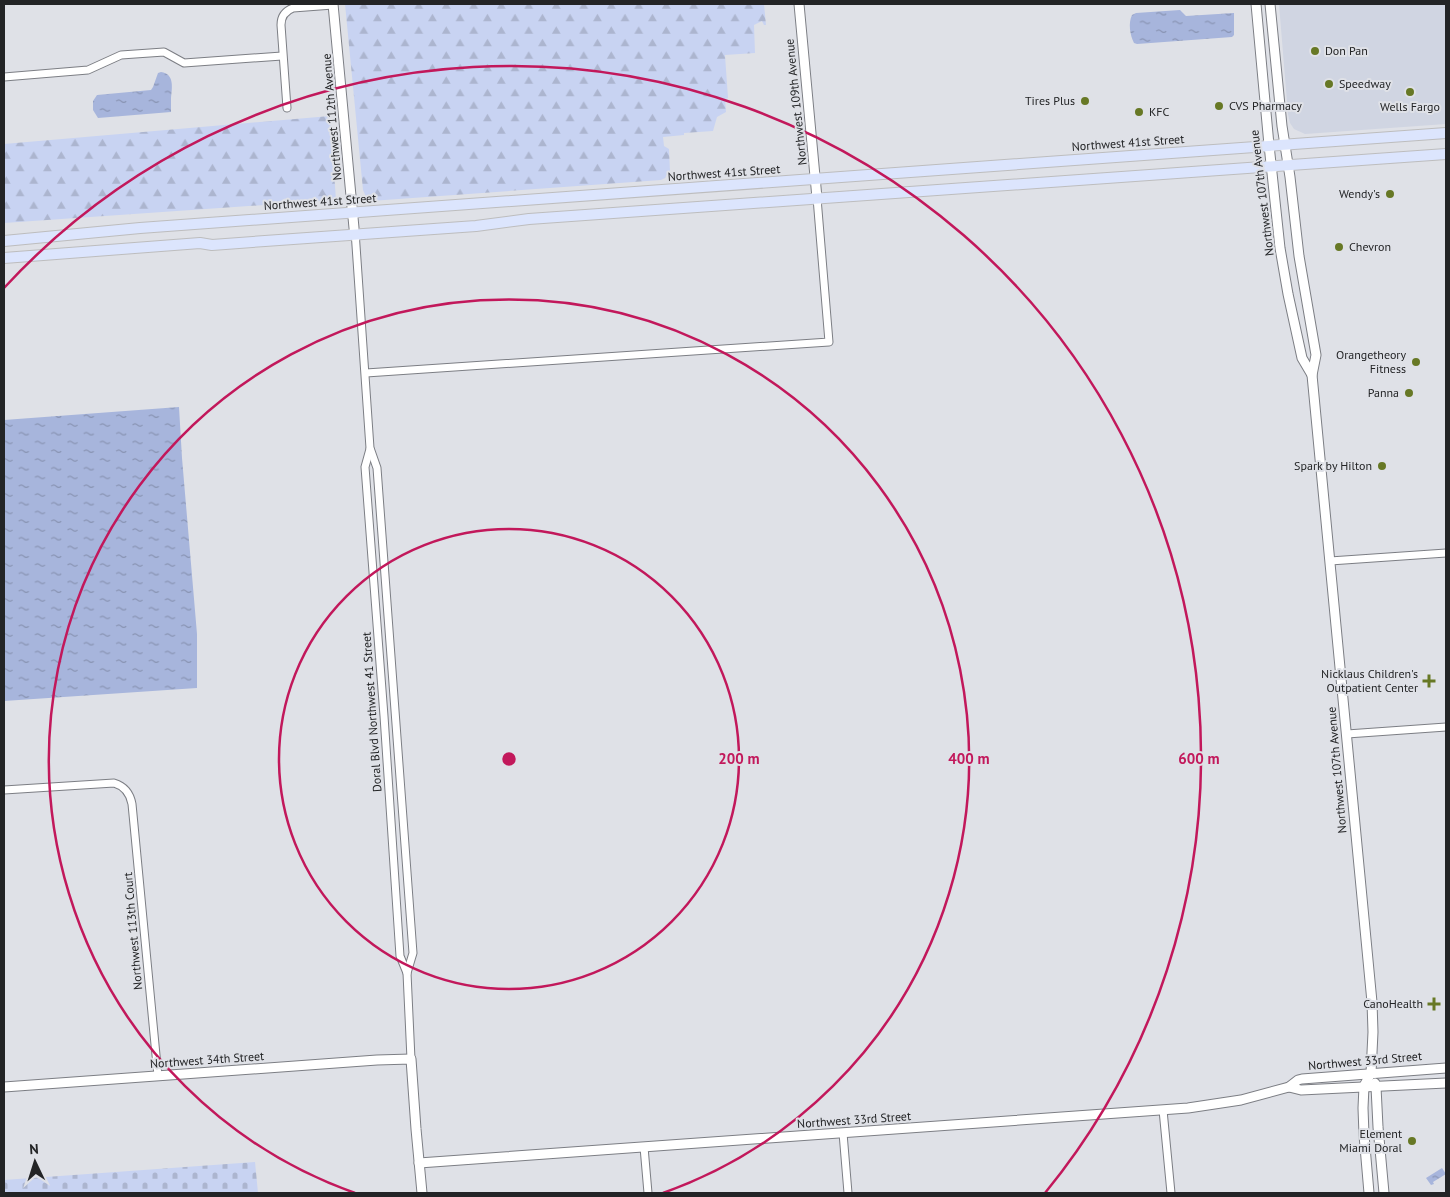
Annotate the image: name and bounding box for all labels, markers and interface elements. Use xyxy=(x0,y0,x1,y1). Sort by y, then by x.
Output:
street label: Northwest 109th Avenue xyxy=(781,38,810,166)
place label: Don Pan xyxy=(1325,43,1368,58)
marker: Don Pan xyxy=(1309,45,1321,57)
street label: Northwest 112th Avenue xyxy=(318,53,345,181)
place label: Speedway xyxy=(1339,76,1391,91)
marker: Speedway xyxy=(1323,78,1335,90)
marker: Wells Fargo xyxy=(1404,86,1416,98)
place label: Tires Plus xyxy=(1025,93,1075,108)
marker: Tires Plus xyxy=(1079,95,1091,107)
place label: CVS Pharmacy xyxy=(1229,98,1302,113)
place label: Wells Fargo xyxy=(1380,99,1440,114)
marker: CVS Pharmacy xyxy=(1213,100,1225,112)
place label: KFC xyxy=(1149,104,1170,119)
marker: KFC xyxy=(1133,106,1145,118)
street label: Northwest 107th Avenue xyxy=(1246,129,1277,257)
street label: Northwest 41st Street xyxy=(1071,131,1185,154)
street label: Northwest 41st Street xyxy=(667,161,781,184)
place label: Wendy's xyxy=(1339,186,1380,201)
marker: Wendy's xyxy=(1384,188,1396,200)
street label: Northwest 41st Street xyxy=(263,190,377,213)
place label: Chevron xyxy=(1349,239,1391,254)
marker: Chevron xyxy=(1333,241,1345,253)
place label: Orangetheory Fitness xyxy=(1336,347,1406,376)
marker: Orangetheory Fitness xyxy=(1410,356,1422,368)
place label: Panna xyxy=(1368,385,1399,400)
marker: Panna xyxy=(1403,387,1415,399)
place label: Spark by Hilton xyxy=(1294,458,1372,473)
marker: Spark by Hilton xyxy=(1376,460,1388,472)
street label: Doral Blvd Northwest 41 Street xyxy=(358,631,385,793)
place label: Nicklaus Children's Outpatient Center xyxy=(1321,666,1418,695)
marker: Nicklaus Children's Outpatient Center xyxy=(1422,674,1436,688)
street label: Northwest 107th Avenue xyxy=(1323,706,1350,834)
text: 200 m xyxy=(718,749,760,768)
text: 400 m xyxy=(948,749,990,768)
text: 600 m xyxy=(1178,749,1220,768)
centre of rings xyxy=(500,750,518,768)
street label: Northwest 113th Court xyxy=(120,872,145,990)
place label: CanoHealth xyxy=(1363,996,1423,1011)
marker: CanoHealth xyxy=(1427,997,1441,1011)
street label: Northwest 34th Street xyxy=(149,1048,264,1071)
street label: Northwest 33rd Street xyxy=(1307,1048,1422,1073)
street label: Northwest 33rd Street xyxy=(796,1108,911,1131)
place label: Element Miami Doral xyxy=(1339,1126,1402,1155)
marker: Element Miami Doral xyxy=(1406,1135,1418,1147)
north arrow xyxy=(10,1137,60,1187)
text: N xyxy=(29,1140,39,1158)

